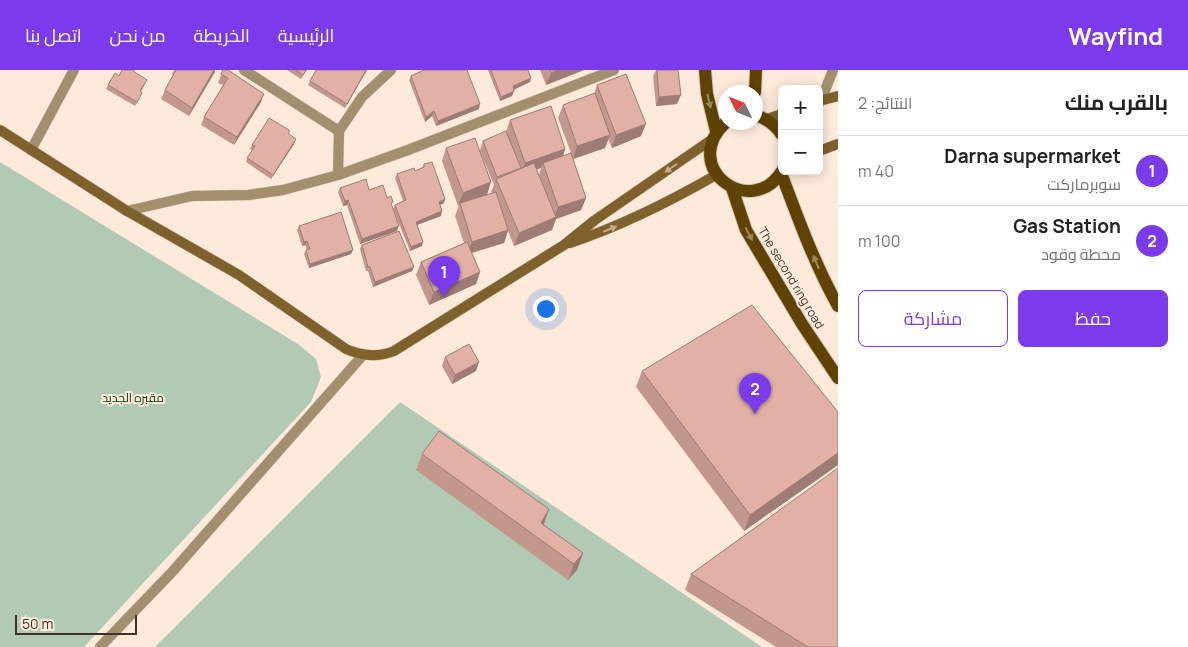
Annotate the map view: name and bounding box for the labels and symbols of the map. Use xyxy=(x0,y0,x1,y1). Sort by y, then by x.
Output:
north arrow xyxy=(718,85,763,130)
one-way arrow xyxy=(705,93,713,108)
one-way arrow xyxy=(665,163,678,173)
one-way arrow xyxy=(603,224,617,232)
street label: The second ring road xyxy=(754,224,829,332)
one-way arrow xyxy=(744,227,753,241)
one-way arrow xyxy=(812,255,820,269)
pin: 1 xyxy=(428,256,460,297)
your location xyxy=(533,296,559,322)
pin: 2 xyxy=(739,373,771,414)
park label: مقبره الجديد xyxy=(102,389,164,406)
scale bar xyxy=(15,612,138,635)

